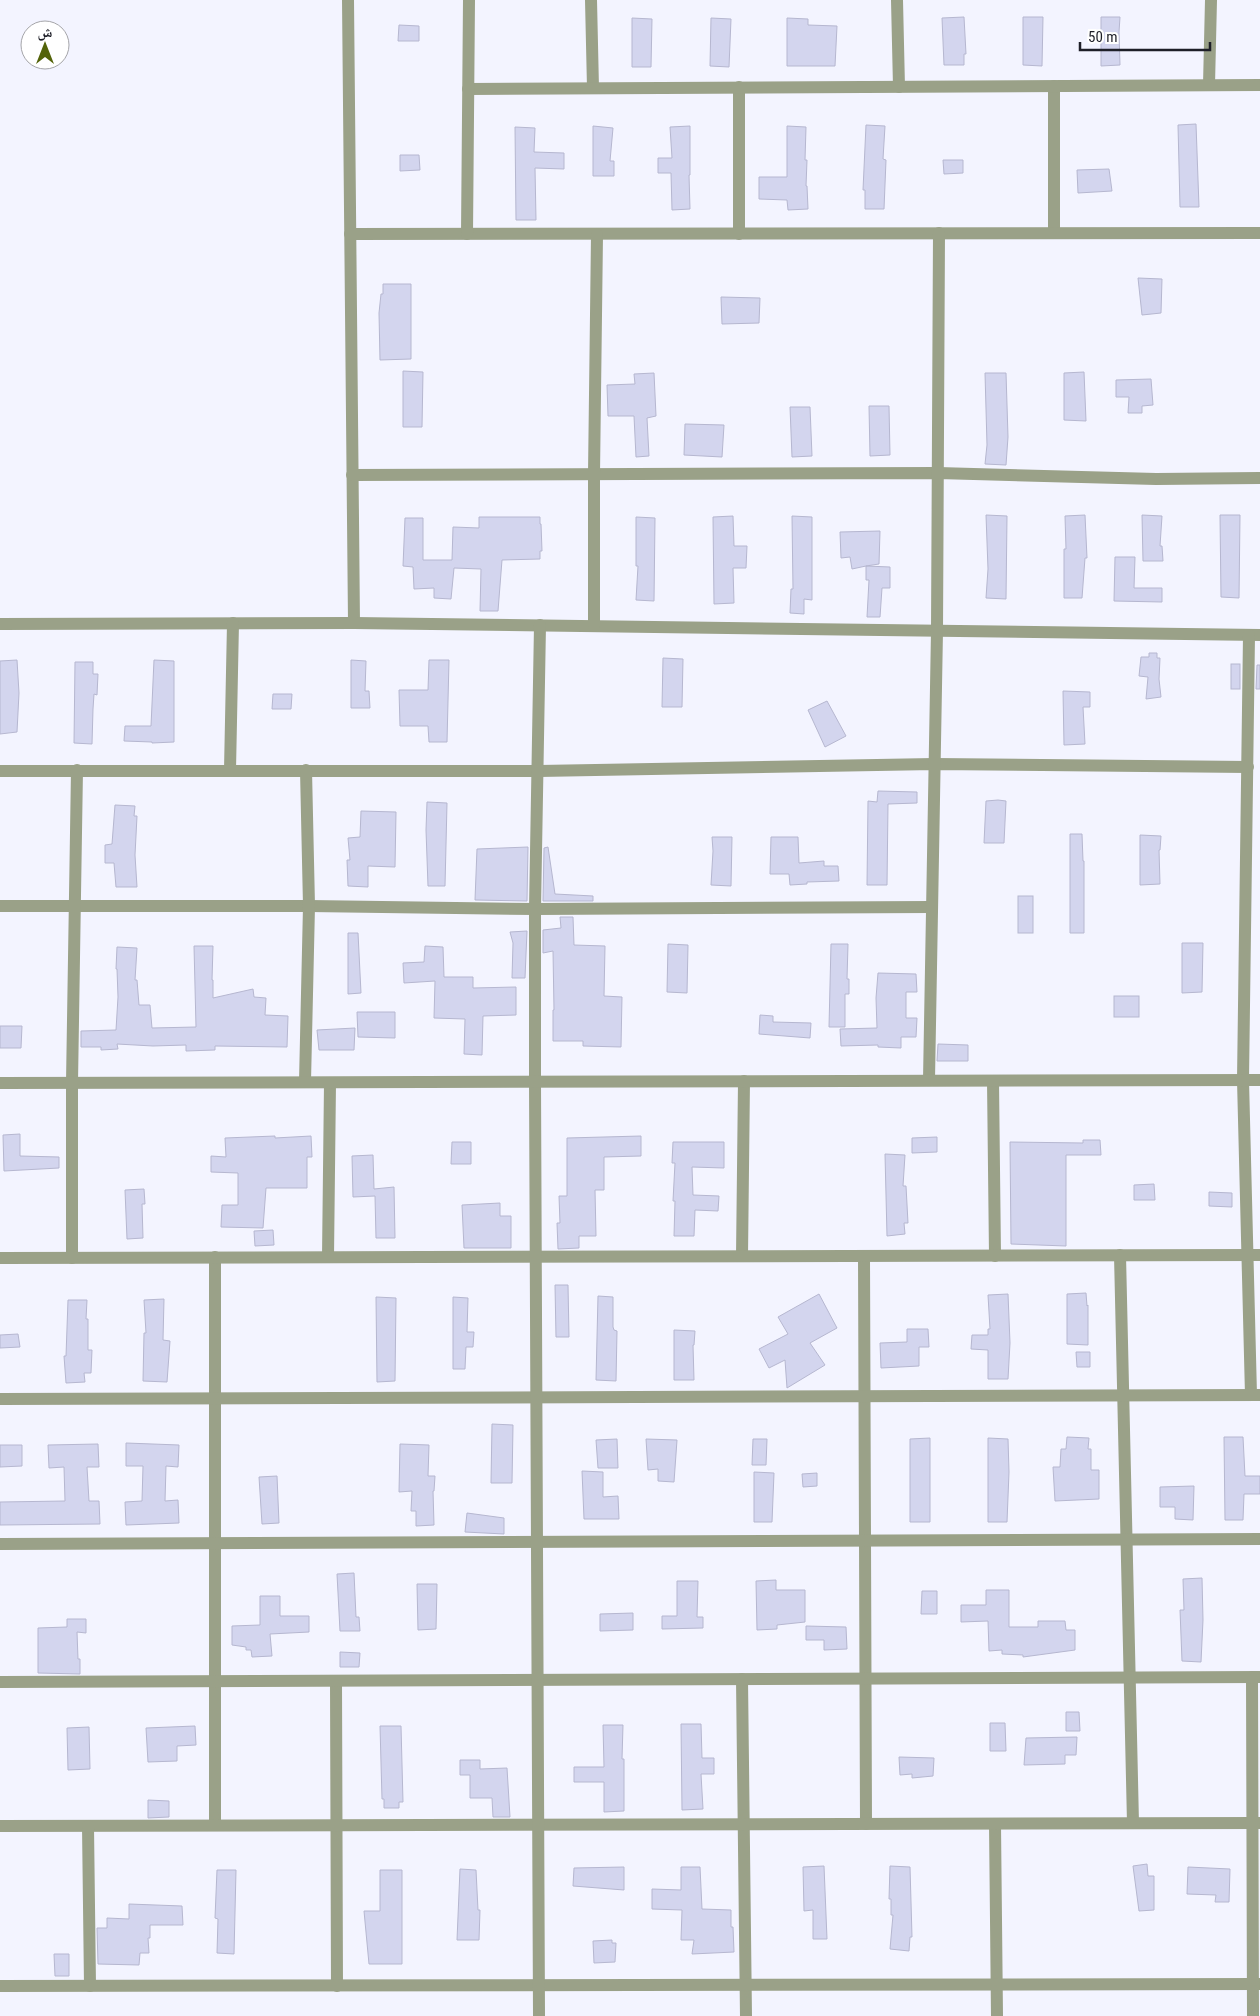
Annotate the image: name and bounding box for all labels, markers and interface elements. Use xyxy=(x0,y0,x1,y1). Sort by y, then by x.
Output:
north arrow xyxy=(20,20,70,70)
scale bar xyxy=(1080,20,1210,52)
text: ش xyxy=(38,24,53,41)
text: 50 m xyxy=(1088,28,1118,46)

